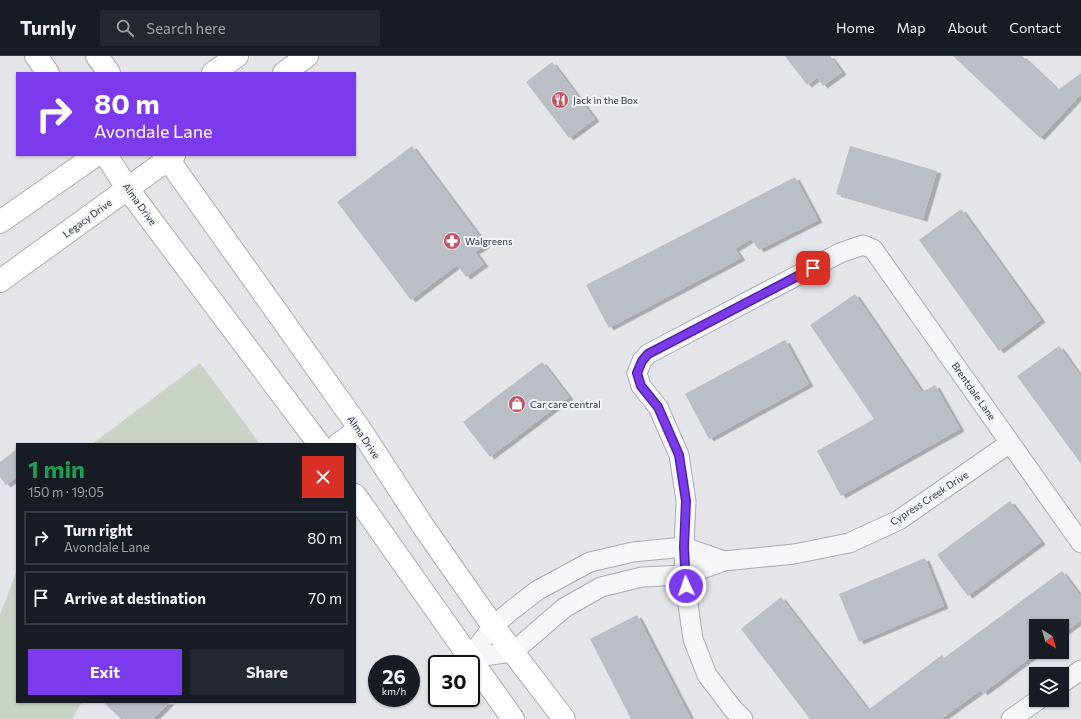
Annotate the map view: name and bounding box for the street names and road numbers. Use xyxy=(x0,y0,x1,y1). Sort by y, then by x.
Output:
street label: Alma Drive xyxy=(121,180,159,228)
street label: Legacy Drive xyxy=(60,196,114,240)
street label: Brentdale Lane xyxy=(950,360,998,422)
street label: Alma Drive xyxy=(345,413,383,461)
street label: Cypress Creek Drive xyxy=(888,468,970,528)

